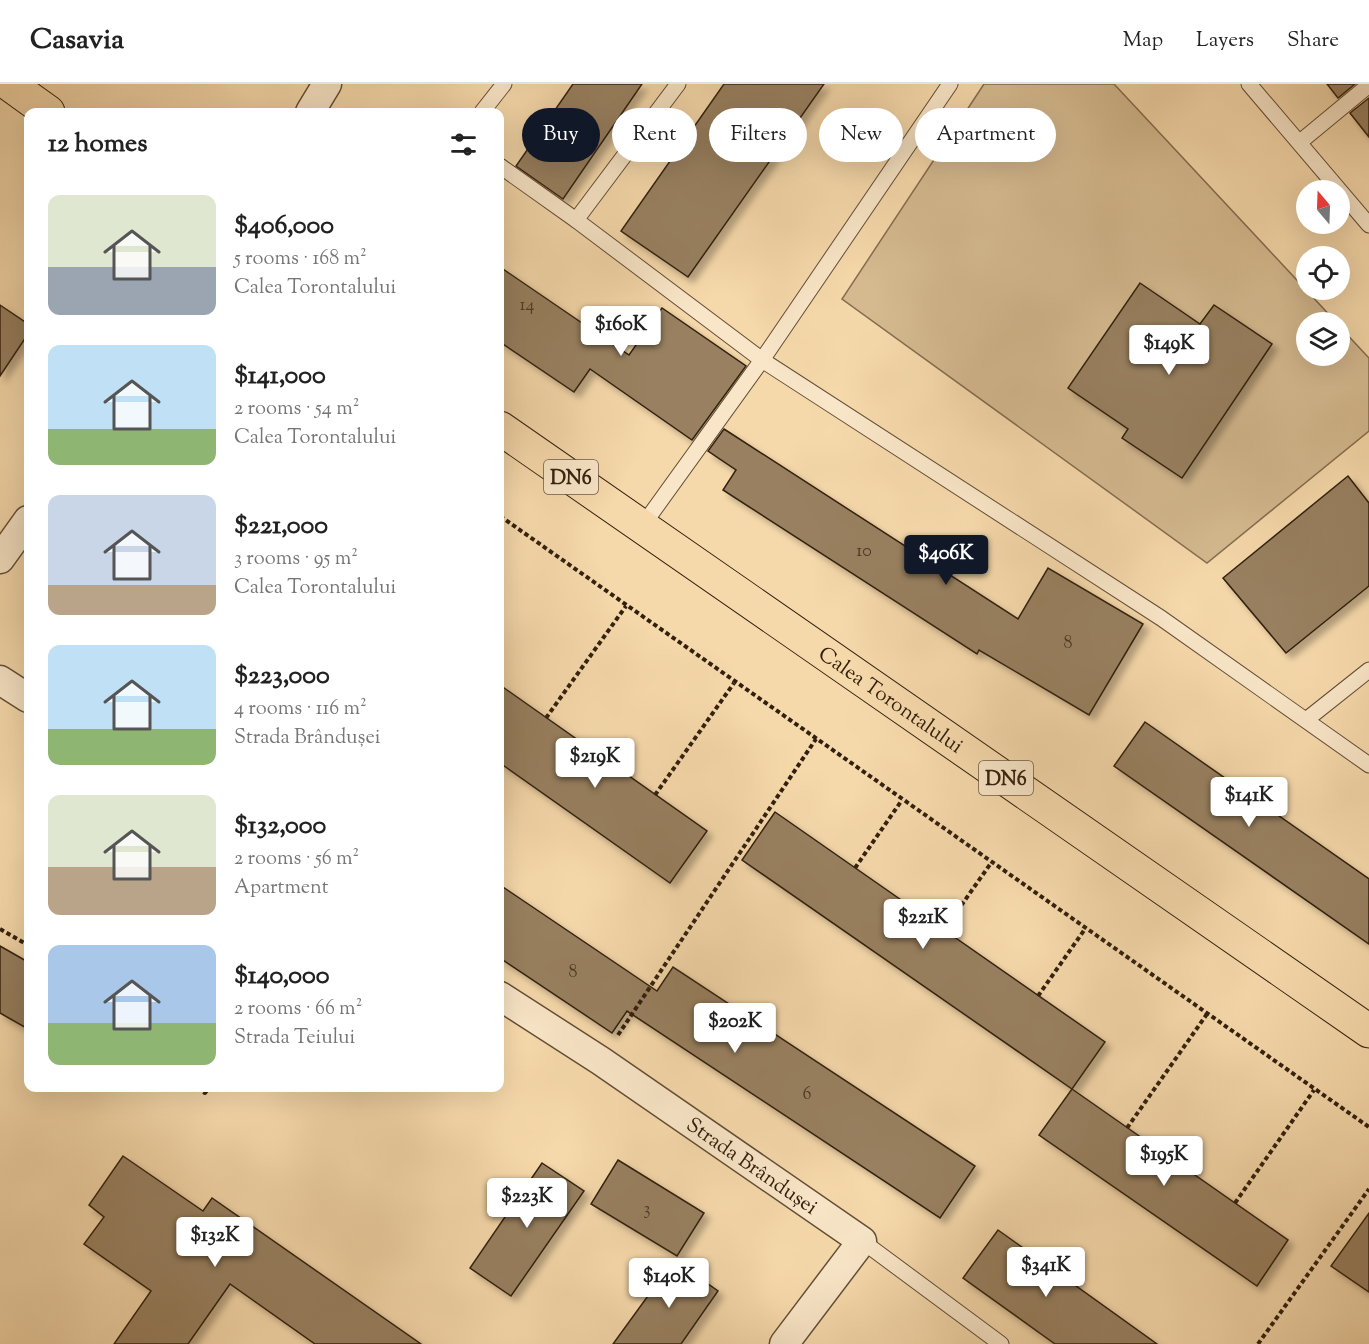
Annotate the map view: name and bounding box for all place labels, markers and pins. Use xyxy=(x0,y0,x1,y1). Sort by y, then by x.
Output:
pin: $160K xyxy=(579,306,663,357)
pin: $149K xyxy=(1127,325,1211,376)
pin: $406K xyxy=(904,535,988,586)
pin: $219K xyxy=(553,738,637,789)
pin: $141K xyxy=(1207,777,1291,828)
pin: $221K xyxy=(881,899,965,950)
pin: $202K xyxy=(693,1003,777,1054)
pin: $195K xyxy=(1122,1136,1206,1187)
pin: $223K xyxy=(485,1178,569,1229)
pin: $132K xyxy=(173,1217,257,1268)
pin: $341K xyxy=(1004,1247,1088,1298)
pin: $140K xyxy=(627,1258,711,1309)

